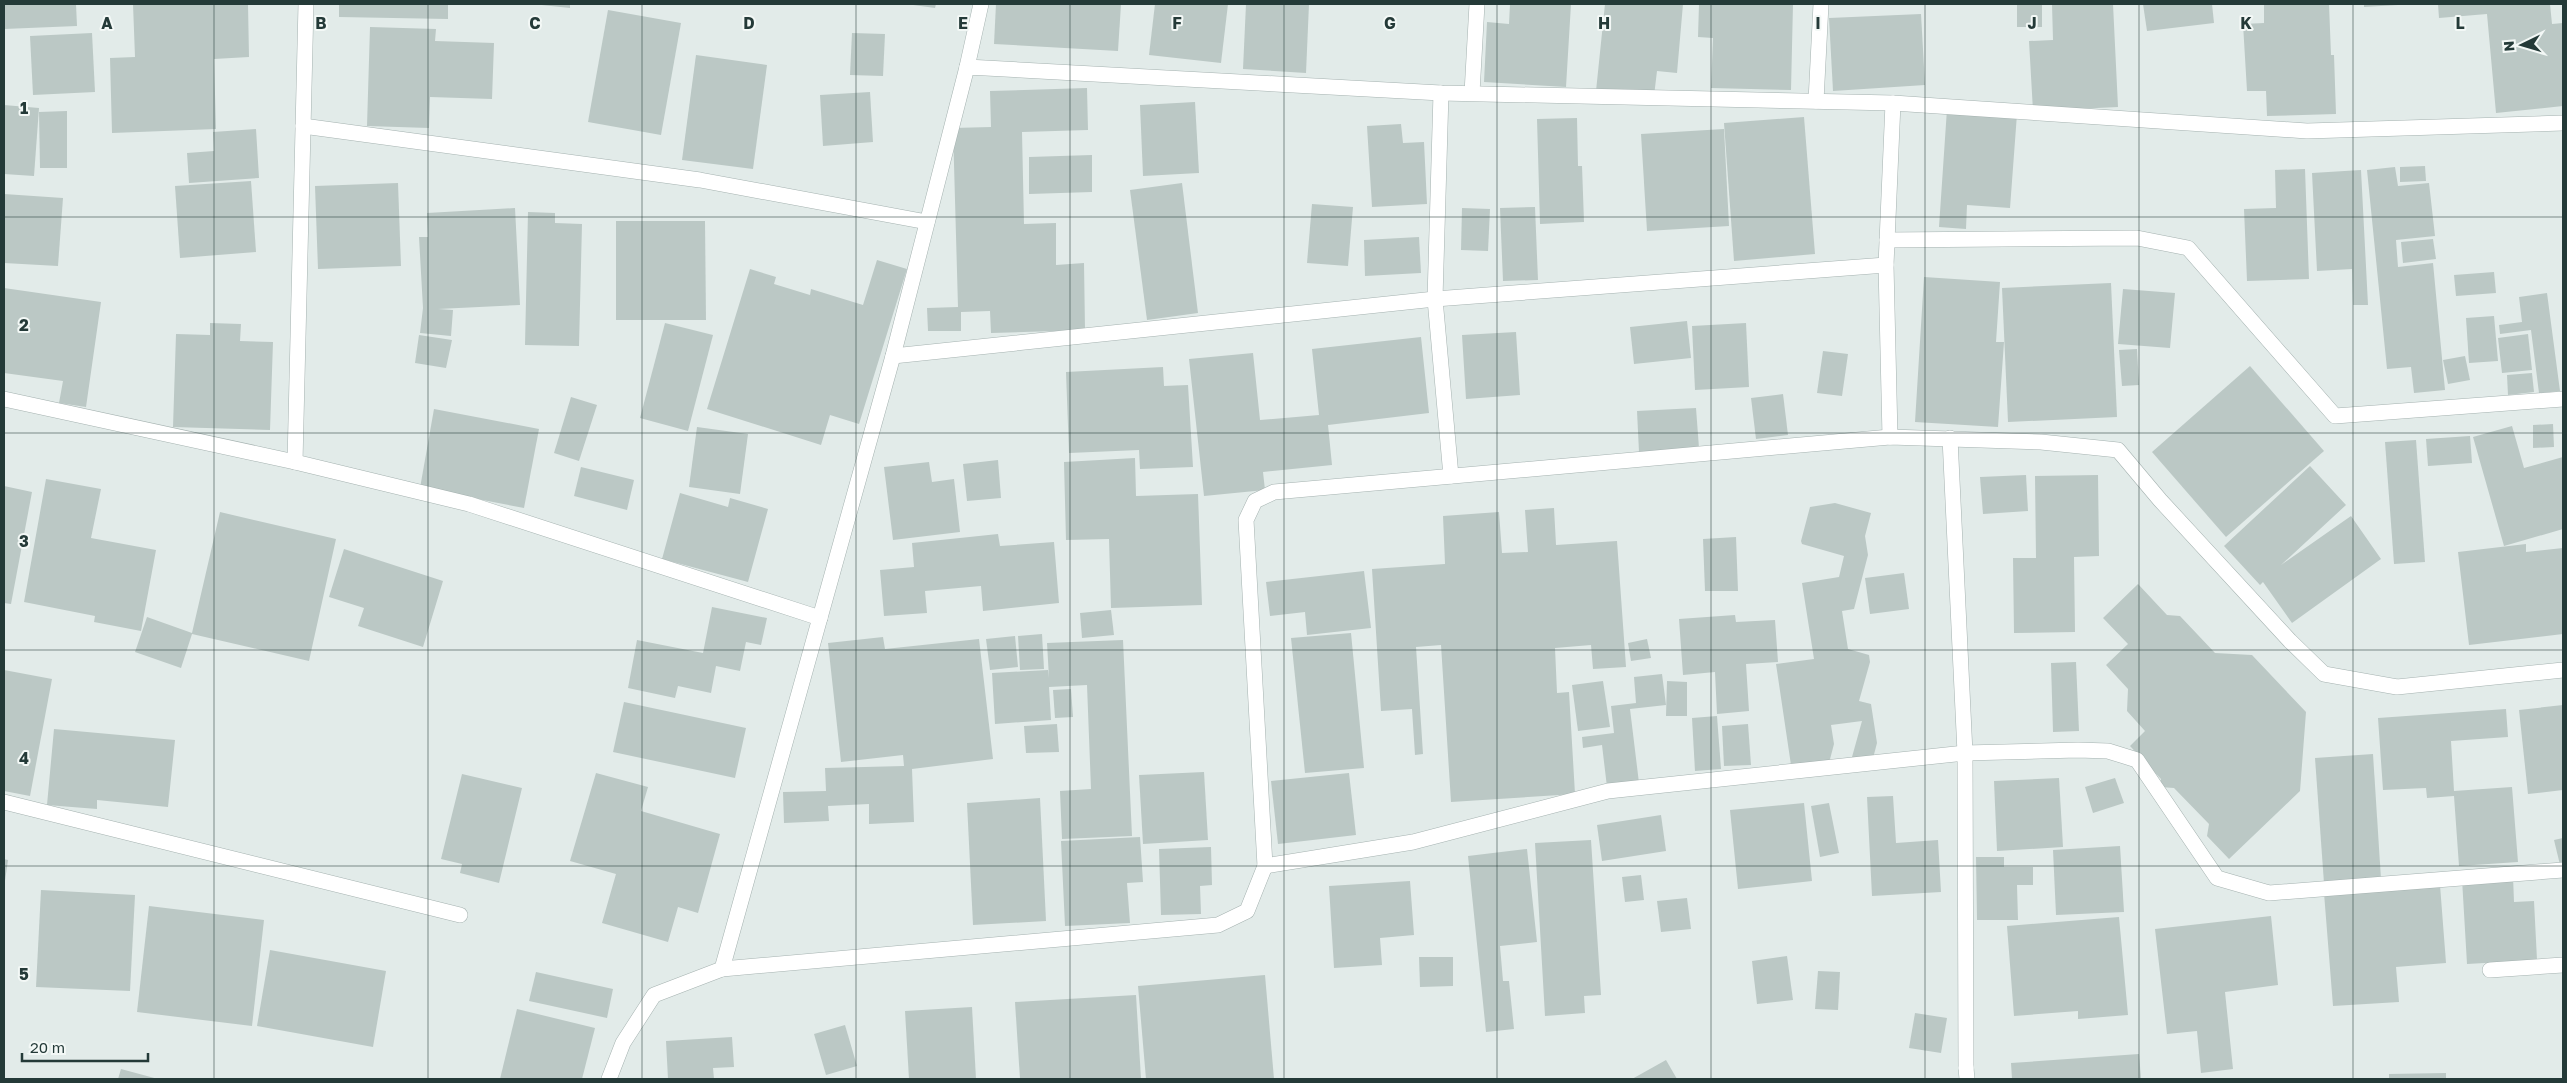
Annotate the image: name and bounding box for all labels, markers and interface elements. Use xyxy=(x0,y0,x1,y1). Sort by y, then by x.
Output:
text: A xyxy=(101,13,113,33)
text: B xyxy=(315,13,327,33)
text: C xyxy=(529,13,541,33)
text: D xyxy=(743,13,755,33)
text: E xyxy=(958,13,968,33)
text: F xyxy=(1172,13,1182,33)
text: G xyxy=(1384,13,1396,33)
text: H xyxy=(1598,13,1610,33)
text: I xyxy=(1815,13,1821,33)
text: J xyxy=(2027,13,2037,33)
text: K xyxy=(2240,13,2252,33)
text: L xyxy=(2455,13,2465,33)
north arrow xyxy=(2497,20,2547,70)
text: N xyxy=(2500,40,2517,52)
text: 1 xyxy=(20,98,28,118)
text: 2 xyxy=(19,315,29,335)
text: 3 xyxy=(19,531,29,551)
text: 4 xyxy=(19,748,29,768)
text: 5 xyxy=(19,964,29,984)
scale bar xyxy=(22,1030,149,1062)
text: 20 m xyxy=(30,1038,65,1056)

